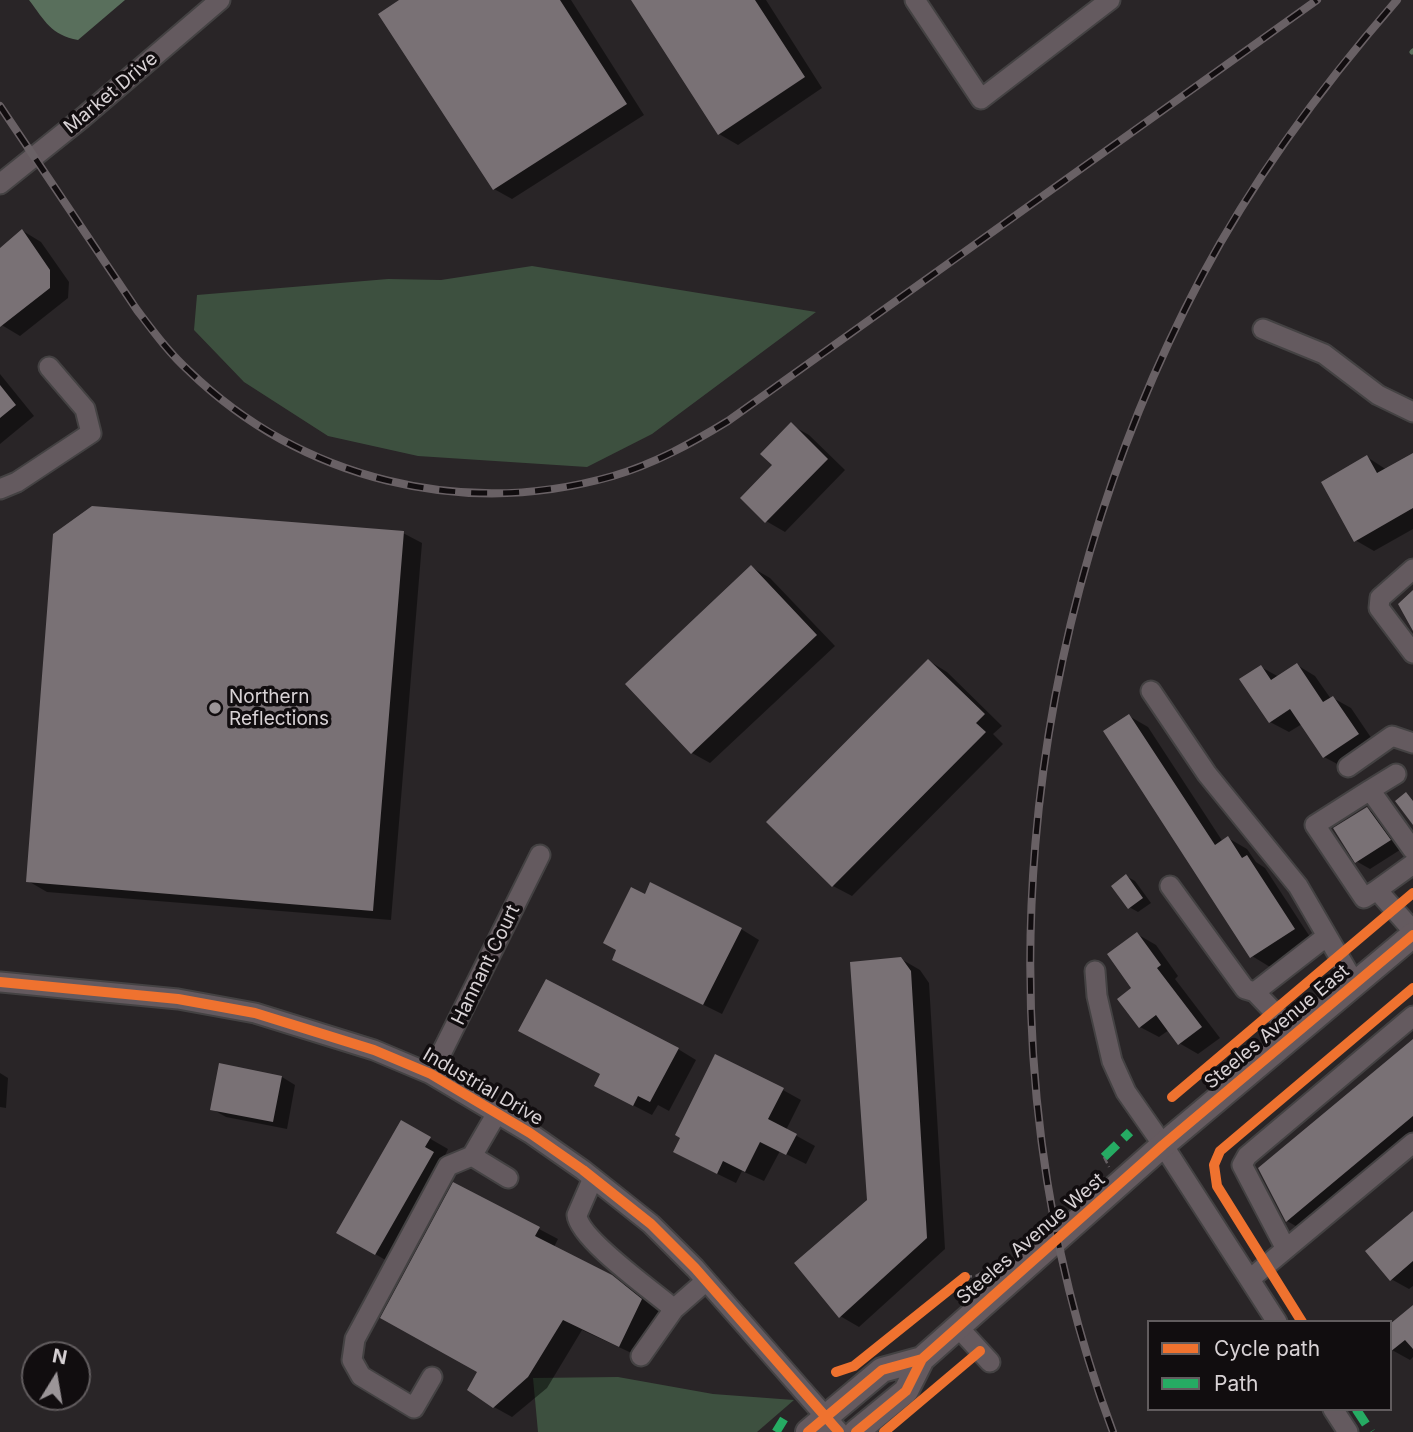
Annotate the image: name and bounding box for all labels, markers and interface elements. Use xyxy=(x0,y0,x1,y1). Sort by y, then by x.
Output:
street label: Market Drive xyxy=(60,47,162,139)
place label: Northern Reflections xyxy=(229,686,329,730)
marker: Northern Reflections xyxy=(207,700,223,716)
street label: Hannant Court xyxy=(447,901,525,1029)
street label: Steeles Avenue East xyxy=(1200,960,1354,1094)
street label: Industrial Drive xyxy=(419,1043,547,1131)
street label: Steeles Avenue West xyxy=(952,1169,1110,1309)
legend xyxy=(1147,1320,1392,1411)
text: Cycle path xyxy=(1214,1336,1320,1361)
north arrow xyxy=(21,1341,91,1411)
text: N xyxy=(50,1344,69,1370)
text: Path xyxy=(1214,1371,1259,1396)

